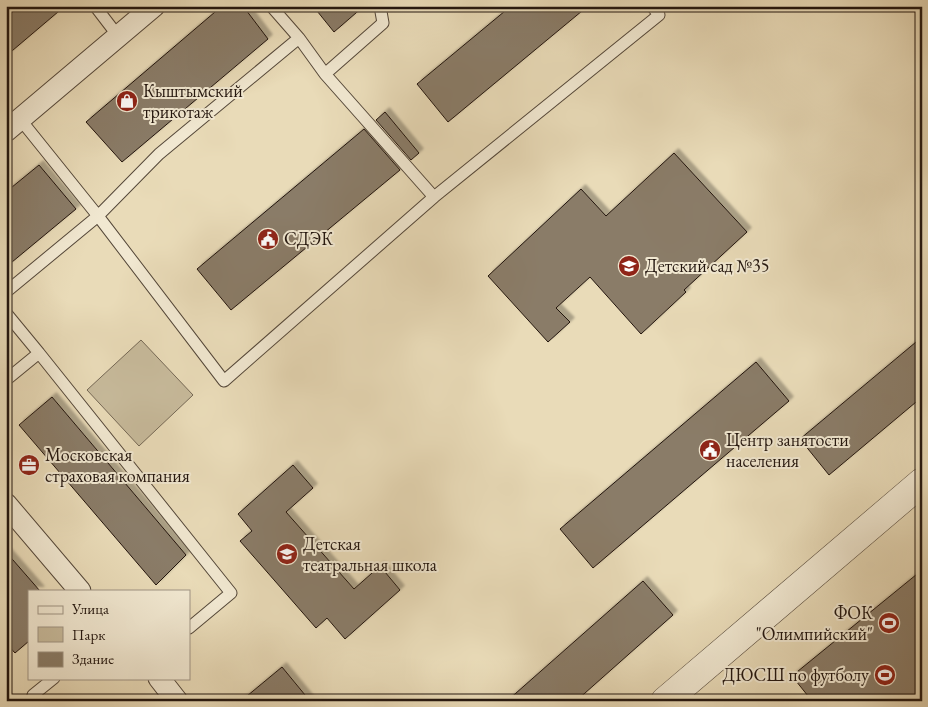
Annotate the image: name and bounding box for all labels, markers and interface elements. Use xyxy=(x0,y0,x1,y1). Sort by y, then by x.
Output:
place label: Кыштымский трикотаж xyxy=(143,79,243,123)
shop icon: Кыштымский трикотаж xyxy=(115,89,139,113)
public building icon: СДЭК xyxy=(256,227,280,251)
place label: СДЭК xyxy=(284,227,333,250)
school or university icon: Детский сад №35 xyxy=(617,254,641,278)
place label: Детский сад №35 xyxy=(645,254,769,277)
place label: Центр занятости населения xyxy=(726,428,849,472)
public building icon: Центр занятости населения xyxy=(698,438,722,462)
place label: Московская страховая компания xyxy=(45,443,190,487)
office icon: Московская страховая компания xyxy=(17,453,41,477)
place label: Детская театральная школа xyxy=(303,532,438,576)
school or university icon: Детская театральная школа xyxy=(275,542,299,566)
legend xyxy=(28,590,190,680)
text: Улица xyxy=(71,599,109,618)
place label: ФОК "Олимпийский" xyxy=(756,601,873,645)
sports icon: ФОК "Олимпийский" xyxy=(877,611,901,635)
text: Парк xyxy=(72,625,105,644)
text: Здание xyxy=(72,649,114,668)
place label: ДЮСШ по футболу xyxy=(722,663,869,686)
sports icon: ДЮСШ по футболу xyxy=(873,663,897,687)

